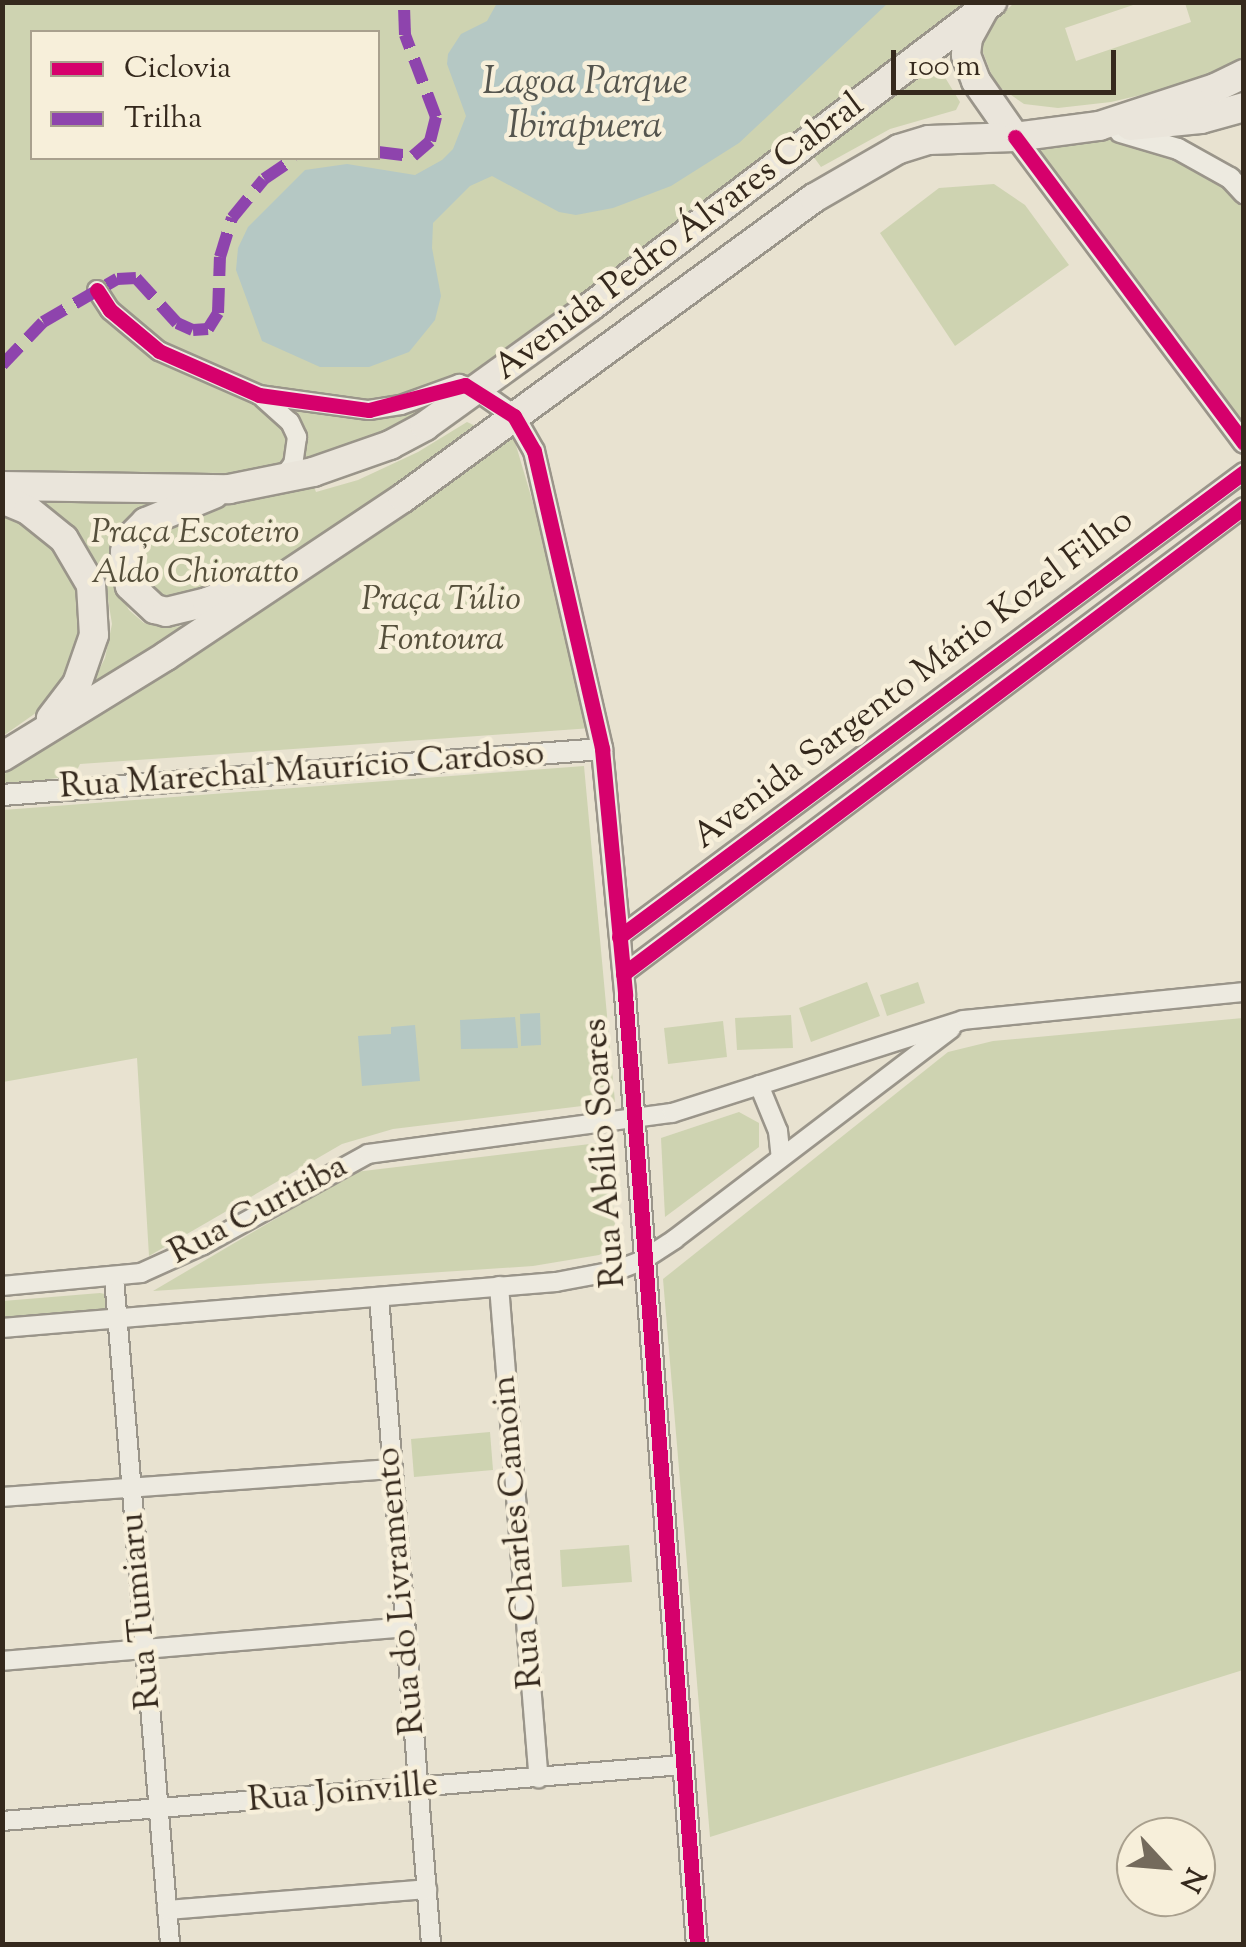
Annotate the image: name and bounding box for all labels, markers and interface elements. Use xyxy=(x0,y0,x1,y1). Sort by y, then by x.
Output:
legend xyxy=(30,30,380,160)
scale bar xyxy=(896,30,1121,92)
text: 100 m xyxy=(908,46,981,89)
text: Ciclovia xyxy=(124,48,231,91)
water label: Lagoa Parque Ibirapuera xyxy=(482,62,688,152)
street label: Avenida Pedro Álvares Cabral xyxy=(487,85,873,391)
text: Trilha xyxy=(124,98,202,141)
street label: Avenida Sargento Mário Kozel Filho xyxy=(686,501,1142,859)
park label: Praça Escoteiro Aldo Chioratto xyxy=(91,513,299,595)
park label: Praça Túlio Fontoura xyxy=(361,580,521,662)
street label: Rua Marechal Maurício Cardoso xyxy=(58,734,546,810)
street label: Rua Abílio Soares xyxy=(576,1017,636,1289)
street label: Rua Curitiba xyxy=(163,1147,355,1275)
street label: Rua Charles Camoin xyxy=(484,1374,554,1690)
street label: Rua do Livramento xyxy=(368,1445,436,1737)
street label: Rua Tumiaru xyxy=(112,1511,172,1711)
street label: Rua Joinville xyxy=(246,1765,440,1823)
north arrow xyxy=(1116,1817,1216,1917)
text: N xyxy=(1168,1860,1214,1898)

